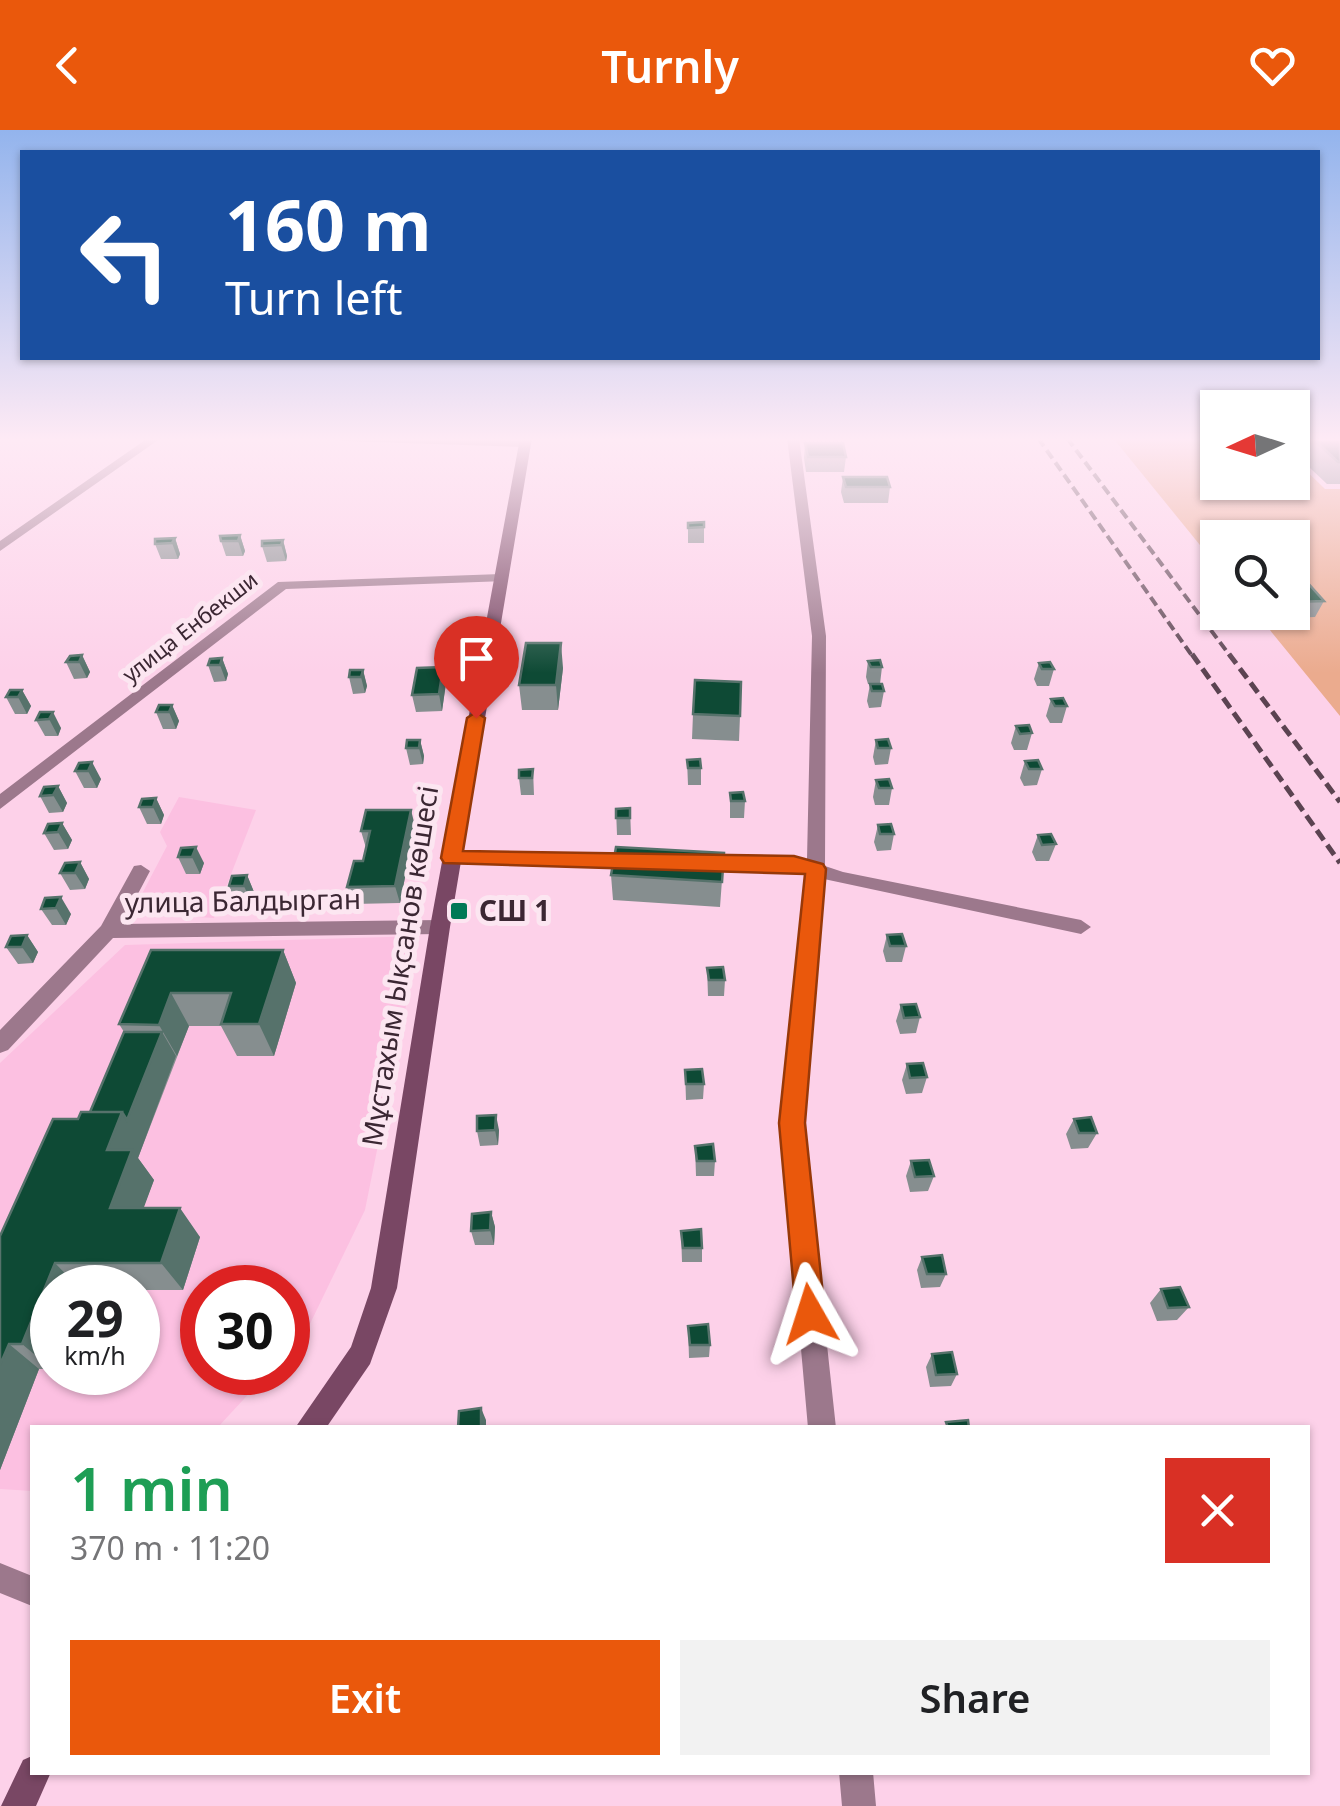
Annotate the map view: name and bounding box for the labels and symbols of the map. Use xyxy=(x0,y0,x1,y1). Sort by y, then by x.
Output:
north arrow xyxy=(1200,390,1310,500)
street label: улица Енбекши xyxy=(115,564,263,689)
pin xyxy=(434,616,519,719)
street label: Мұстахым Ықсанов көшесі xyxy=(352,783,446,1149)
street label: улица Балдырган xyxy=(125,879,361,921)
place label: СШ 1 xyxy=(479,891,550,929)
marker: СШ 1 xyxy=(448,900,470,922)
position arrow xyxy=(758,1262,862,1366)
speed limit sign: 30 xyxy=(180,1265,310,1395)

